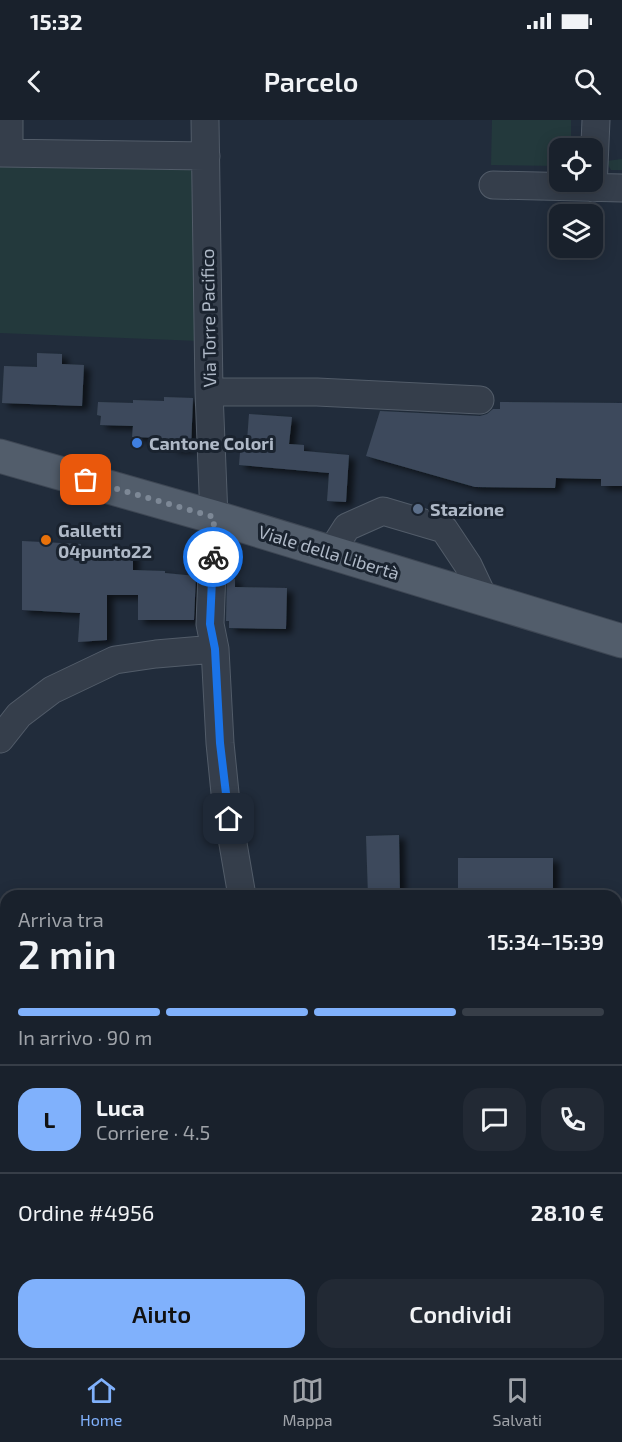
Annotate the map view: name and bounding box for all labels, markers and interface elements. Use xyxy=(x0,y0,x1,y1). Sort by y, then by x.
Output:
text: 15:32 xyxy=(30,8,83,34)
icon: back xyxy=(18,65,51,98)
text: Parcelo xyxy=(264,65,358,97)
icon: search xyxy=(571,65,604,98)
map controls xyxy=(549,138,603,258)
button: locate xyxy=(549,138,603,192)
button: layers xyxy=(549,204,603,258)
street label: Via Torre Pacifico xyxy=(196,248,220,388)
place label: Cantone Colori xyxy=(149,432,274,454)
marker: Cantone Colori xyxy=(130,436,144,450)
pin xyxy=(60,454,111,505)
icon: bag xyxy=(69,463,102,496)
place label: Stazione xyxy=(430,498,504,520)
marker: Stazione xyxy=(411,502,425,516)
place label: Galletti 04punto22 xyxy=(58,519,152,562)
street label: Viale della Libertà xyxy=(256,520,402,584)
courier xyxy=(183,527,243,587)
marker: Galletti 04punto22 xyxy=(39,533,53,547)
icon: bike xyxy=(197,541,230,574)
pin xyxy=(203,793,254,844)
icon: home xyxy=(212,802,245,835)
text: Arriva tra xyxy=(18,907,104,931)
text: 15:34–15:39 xyxy=(487,928,604,954)
text: 2 min xyxy=(18,930,117,977)
text: In arrivo · 90 m xyxy=(18,1025,152,1049)
button: chat xyxy=(463,1088,526,1151)
button: phone xyxy=(541,1088,604,1151)
text: Luca xyxy=(96,1094,145,1120)
text: L xyxy=(44,1106,55,1132)
text: Corriere · 4.5 xyxy=(96,1120,210,1144)
text: Ordine #4956 xyxy=(18,1199,154,1225)
text: 28.10 € xyxy=(531,1199,604,1225)
button: Aiuto xyxy=(18,1279,305,1348)
button: Condividi xyxy=(317,1279,604,1348)
tab: Home xyxy=(80,1374,122,1429)
tab: Mappa xyxy=(282,1374,333,1429)
tab: Salvati xyxy=(493,1374,542,1429)

